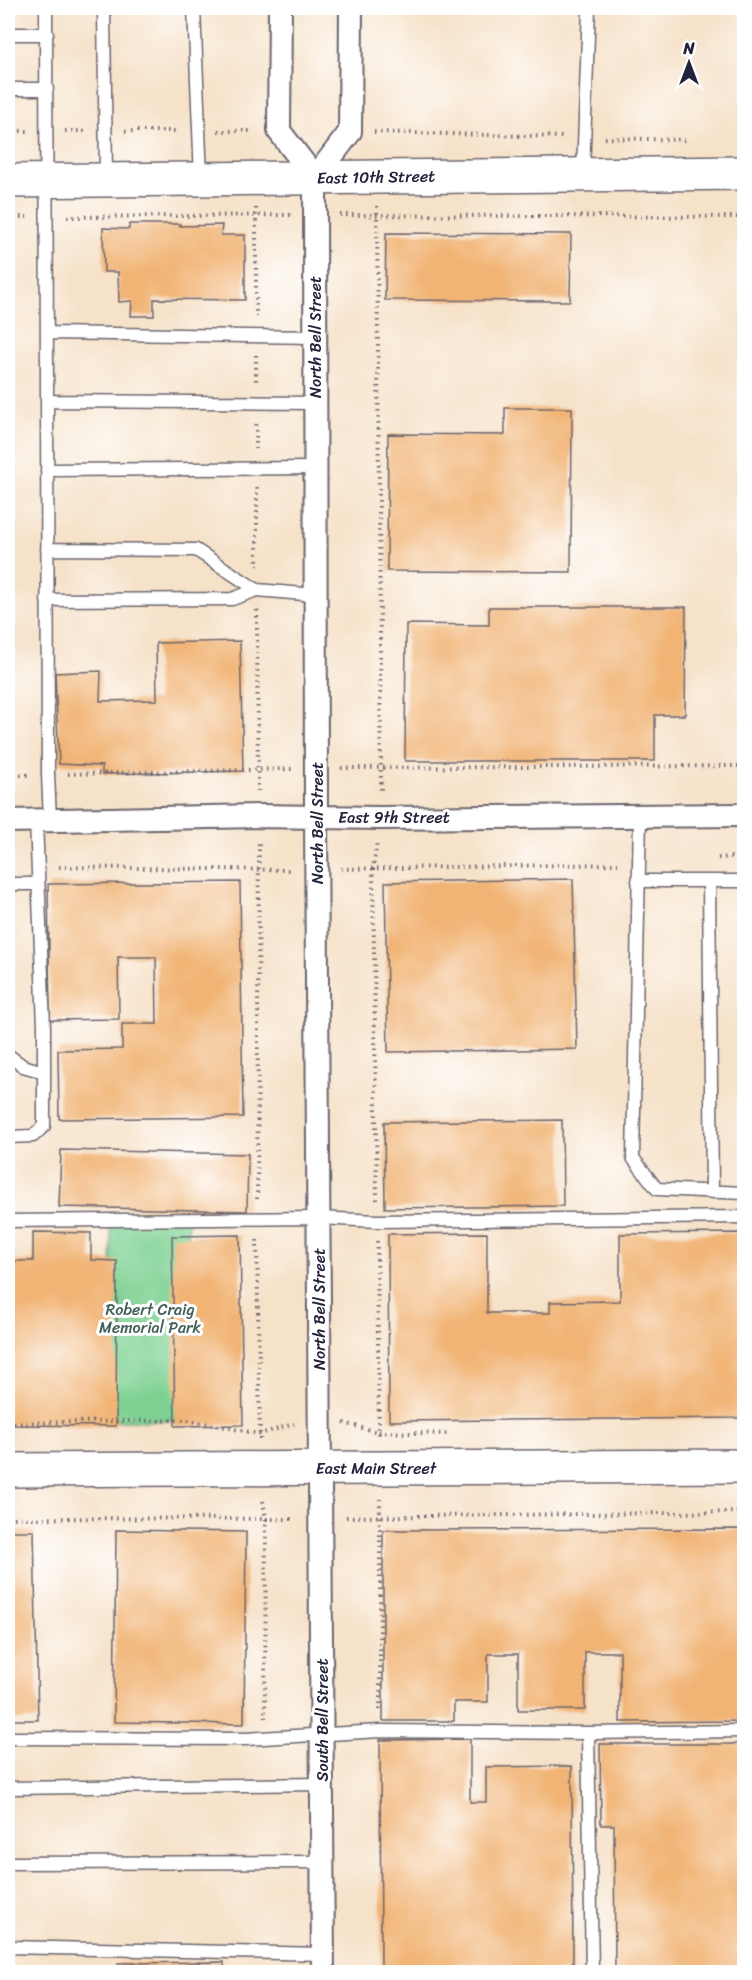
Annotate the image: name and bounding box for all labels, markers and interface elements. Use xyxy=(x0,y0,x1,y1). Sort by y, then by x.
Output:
north arrow xyxy=(659,33,719,93)
text: N xyxy=(682,34,695,63)
street label: East 10th Street xyxy=(317,161,435,193)
street label: North Bell Street xyxy=(301,276,330,398)
street label: North Bell Street xyxy=(303,762,332,884)
street label: East 9th Street xyxy=(338,803,450,832)
street label: North Bell Street xyxy=(305,1248,334,1370)
park label: Robert Craig Memorial Park xyxy=(99,1295,202,1342)
street label: East Main Street xyxy=(316,1454,437,1483)
street label: South Bell Street xyxy=(308,1658,337,1782)

